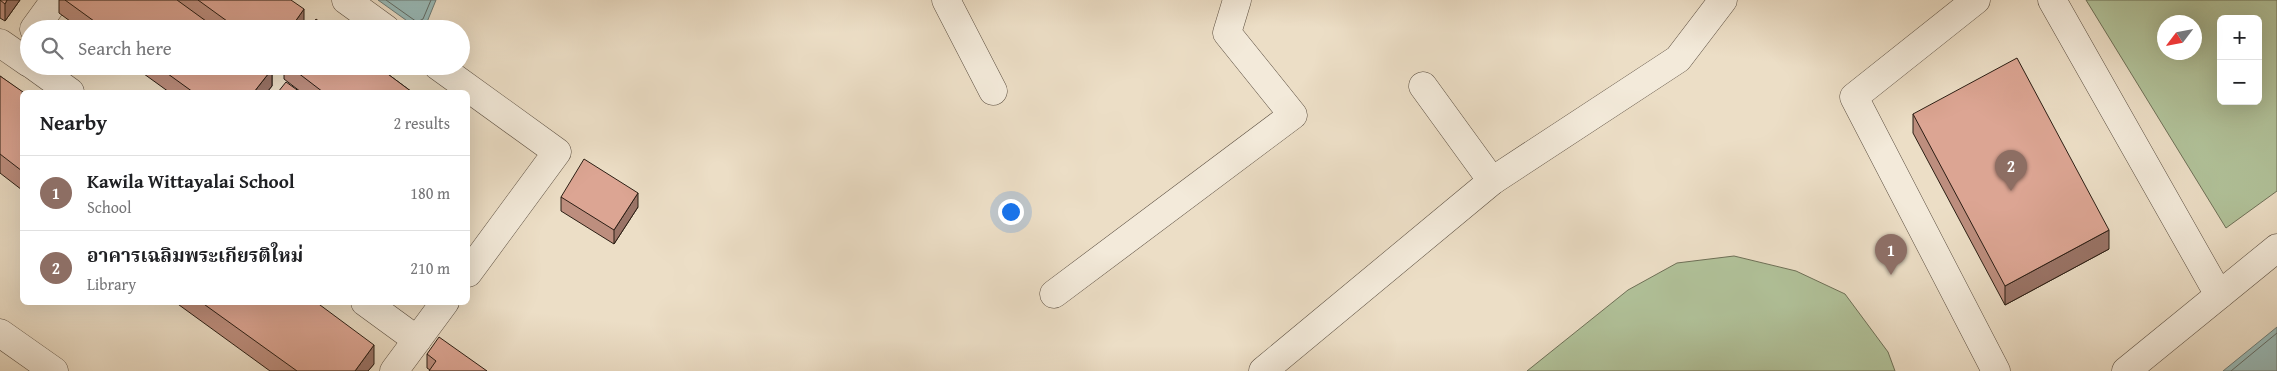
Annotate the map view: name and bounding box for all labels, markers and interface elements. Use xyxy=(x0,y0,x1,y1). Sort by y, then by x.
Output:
north arrow xyxy=(2157,15,2202,60)
map controls xyxy=(2217,15,2262,105)
button: + xyxy=(2217,15,2262,60)
search box xyxy=(20,20,470,75)
icon: search xyxy=(38,34,66,62)
text: Search here xyxy=(78,34,172,62)
button: − xyxy=(2217,60,2262,105)
text: Nearby xyxy=(40,107,107,138)
text: 2 results xyxy=(393,111,450,135)
pin: 2 xyxy=(1995,150,2027,191)
text: Kawila Wittayalai School xyxy=(87,167,295,195)
text: 1 xyxy=(52,181,60,205)
text: 180 m xyxy=(410,181,450,205)
text: School xyxy=(87,195,131,219)
your location xyxy=(998,199,1024,225)
pin: 1 xyxy=(1875,234,1907,275)
text: อาคารเฉลิมพระเกียรติใหม่ xyxy=(87,241,303,269)
text: 2 xyxy=(52,256,60,280)
text: 210 m xyxy=(410,256,450,280)
text: Library xyxy=(87,272,136,296)

